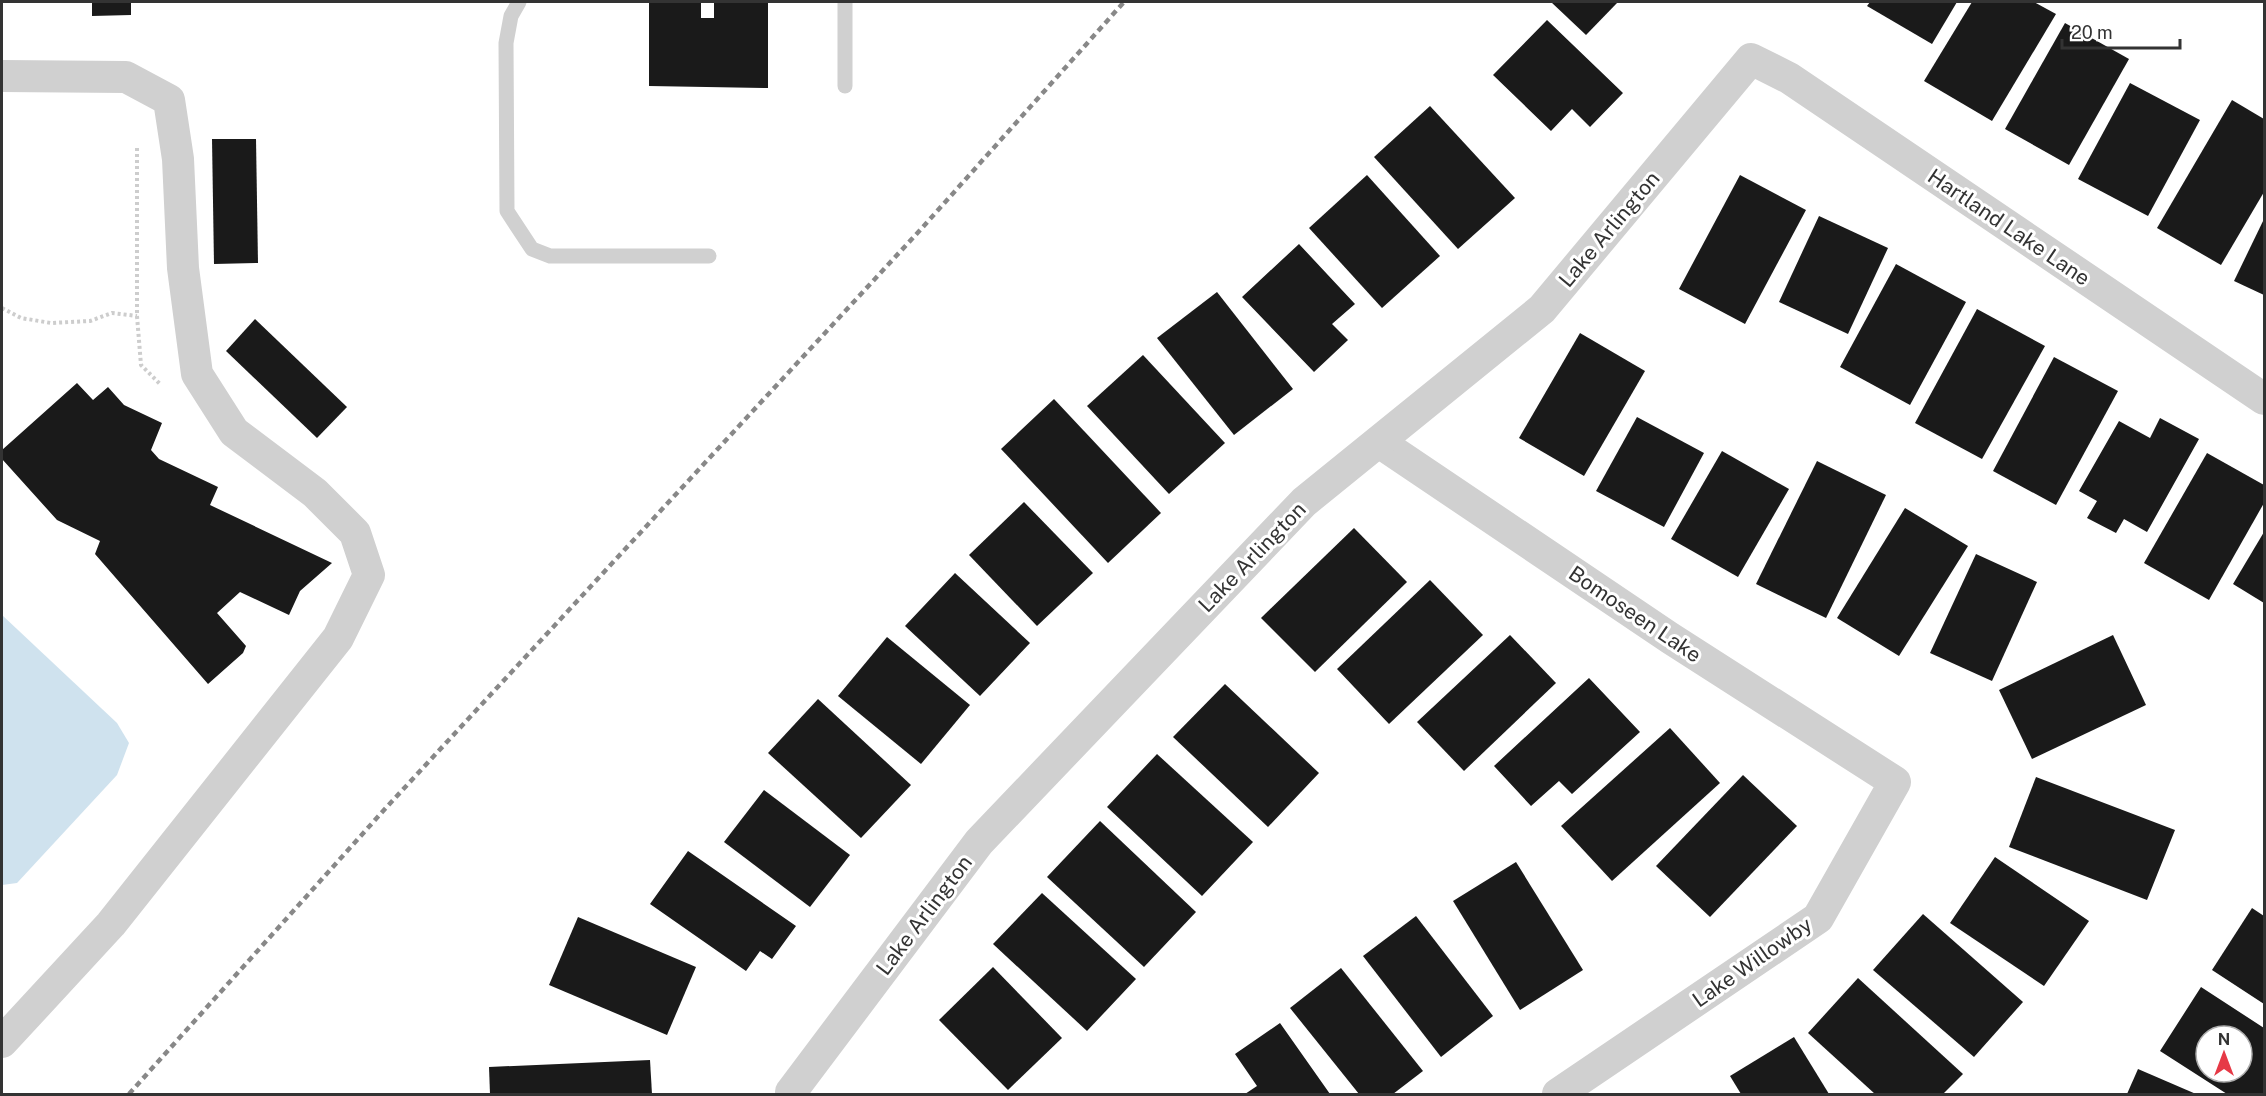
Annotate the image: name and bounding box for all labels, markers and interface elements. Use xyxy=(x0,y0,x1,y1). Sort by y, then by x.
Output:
scale bar xyxy=(2062,12,2180,50)
text: 20 m xyxy=(2071,22,2113,43)
street label: Hartland Lake Lane xyxy=(1923,163,2095,291)
street label: Lake Arlington xyxy=(1553,166,1665,292)
street label: Lake Arlington xyxy=(1193,497,1311,617)
street label: Bomoseen Lake xyxy=(1564,561,1706,667)
street label: Lake Arlington xyxy=(871,850,977,980)
street label: Lake Willowby xyxy=(1687,912,1817,1012)
north arrow xyxy=(2194,1024,2254,1084)
text: N xyxy=(2218,1030,2230,1049)

